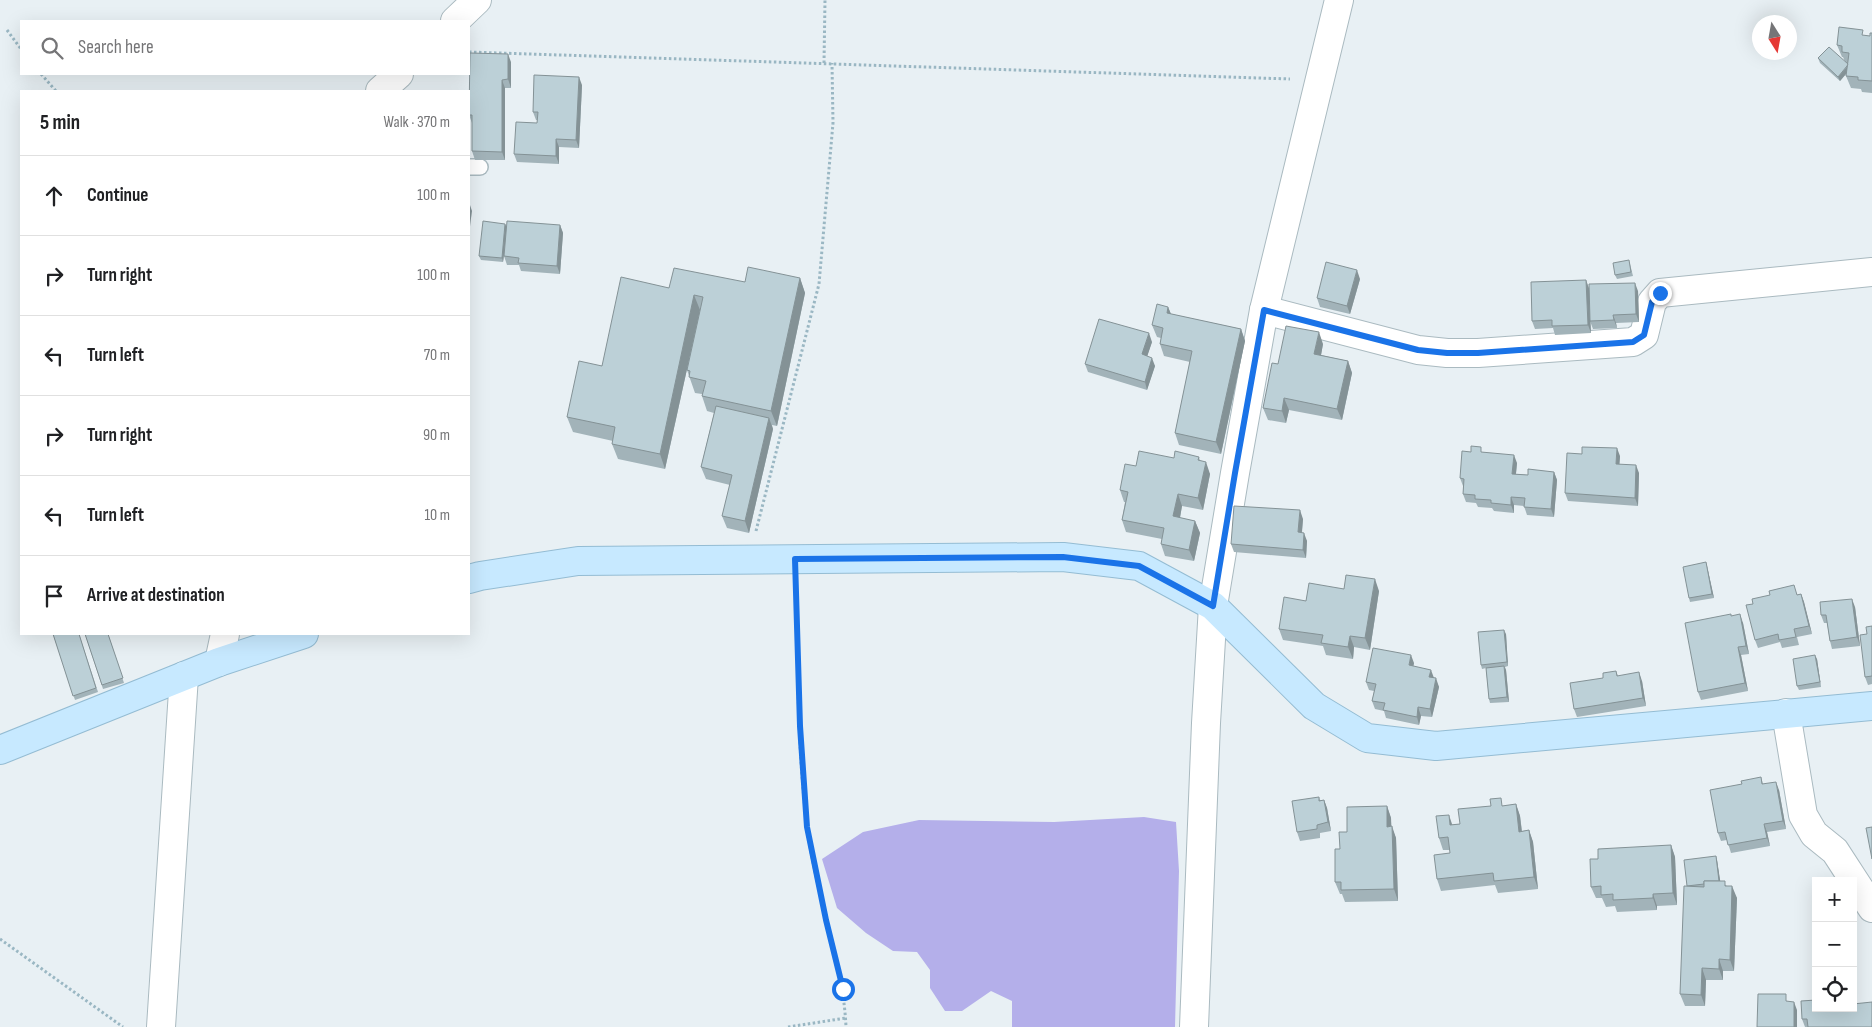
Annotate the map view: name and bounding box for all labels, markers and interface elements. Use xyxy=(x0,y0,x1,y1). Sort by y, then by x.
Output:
north arrow xyxy=(1752,15,1797,60)
search box xyxy=(20,20,470,75)
icon: search xyxy=(38,34,66,62)
text: Search here xyxy=(78,36,154,59)
text: 5 min xyxy=(40,110,80,135)
text: Walk · 370 m xyxy=(383,113,450,132)
icon: ahead xyxy=(40,182,68,210)
text: Continue xyxy=(87,184,148,207)
text: 100 m xyxy=(417,186,450,205)
icon: right xyxy=(40,262,68,290)
text: Turn right xyxy=(87,264,152,287)
text: 100 m xyxy=(417,266,450,285)
route end xyxy=(1649,282,1672,305)
icon: left xyxy=(40,342,68,370)
text: Turn left xyxy=(87,344,144,367)
text: 70 m xyxy=(424,346,450,365)
icon: right xyxy=(40,422,68,450)
text: Turn right xyxy=(87,424,152,447)
text: 90 m xyxy=(423,426,450,445)
icon: left xyxy=(40,502,68,530)
text: Turn left xyxy=(87,504,144,527)
text: 10 m xyxy=(424,506,450,525)
icon: arrive xyxy=(40,582,68,610)
text: Arrive at destination xyxy=(87,584,225,607)
map controls xyxy=(1812,877,1857,1012)
button: + xyxy=(1812,877,1857,922)
button: − xyxy=(1812,922,1857,967)
button: locate xyxy=(1812,967,1857,1012)
route start xyxy=(832,978,855,1001)

